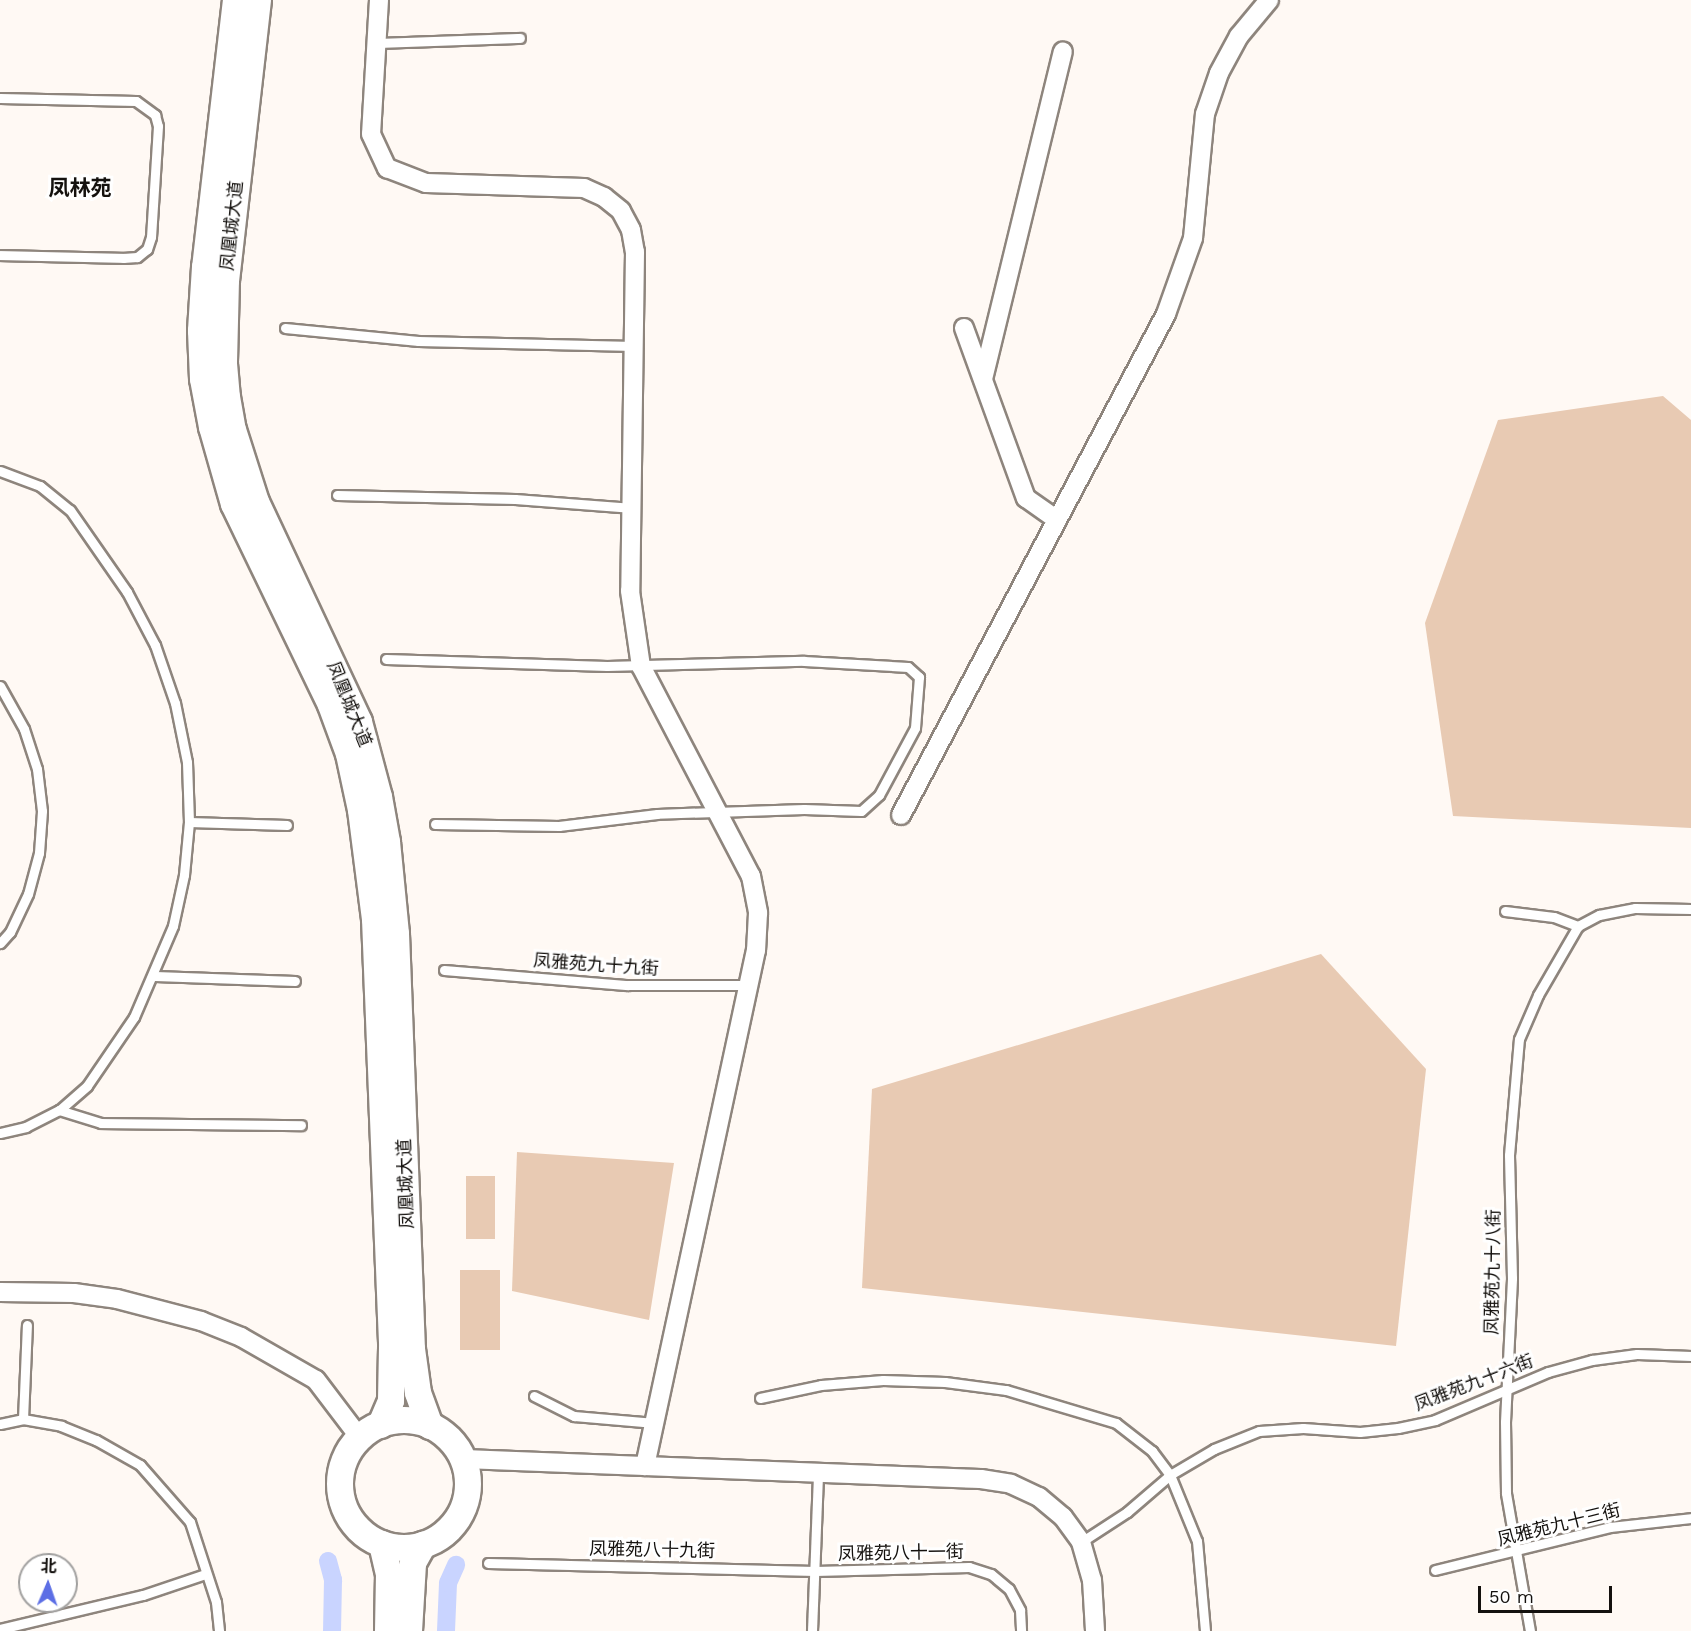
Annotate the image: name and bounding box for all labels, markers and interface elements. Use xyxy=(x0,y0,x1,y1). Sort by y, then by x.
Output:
district label: 凤林苑 xyxy=(49,175,111,201)
street label: 凤凰城大道 xyxy=(217,180,247,272)
street label: 凤凰城大道 xyxy=(322,658,376,750)
street label: 凤雅苑九十九街 xyxy=(532,950,660,980)
street label: 凤凰城大道 xyxy=(394,1139,418,1229)
street label: 凤雅苑九十八街 xyxy=(1481,1209,1505,1335)
street label: 凤雅苑九十六街 xyxy=(1411,1350,1537,1416)
street label: 凤雅苑九十三街 xyxy=(1495,1499,1623,1551)
street label: 凤雅苑八十九街 xyxy=(589,1538,715,1562)
street label: 凤雅苑八十一街 xyxy=(838,1541,964,1565)
north arrow xyxy=(18,1553,78,1613)
text: 北 xyxy=(40,1557,57,1576)
scale bar xyxy=(1481,1574,1614,1612)
text: 50 m xyxy=(1489,1586,1534,1607)

